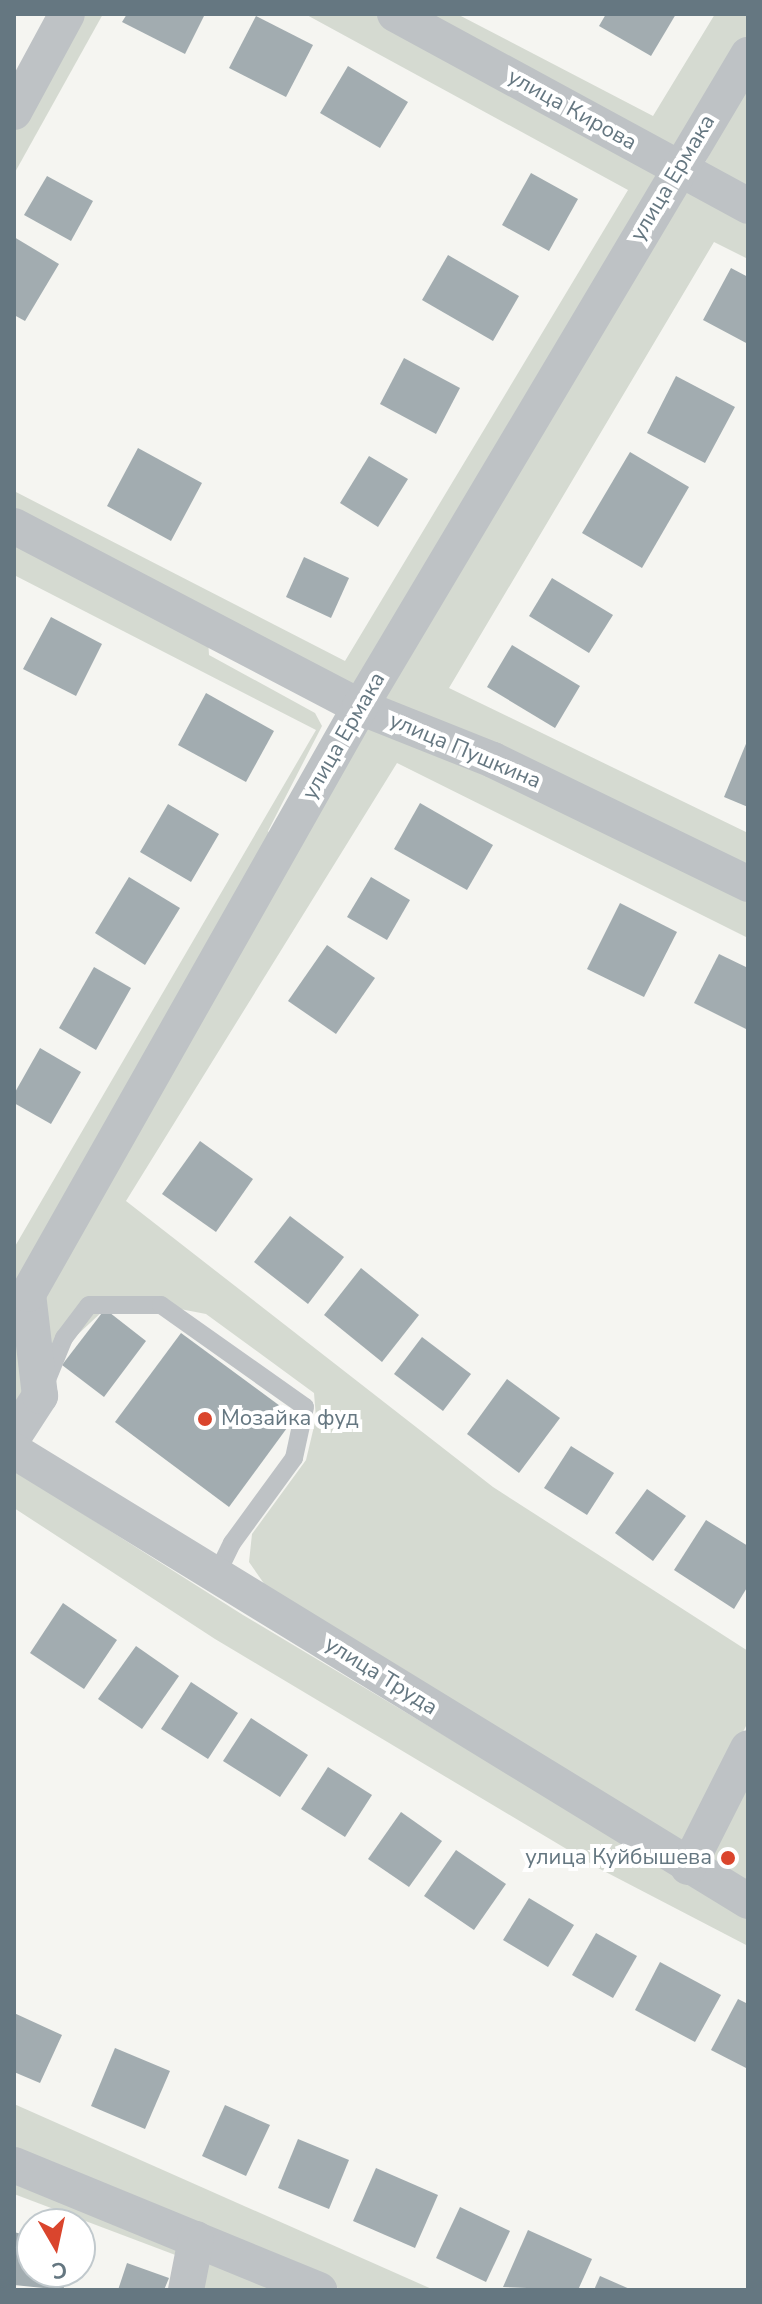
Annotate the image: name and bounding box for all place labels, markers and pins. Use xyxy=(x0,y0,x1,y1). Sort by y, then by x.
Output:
place label: Мозайка фуд xyxy=(221,1406,359,1432)
marker: Мозайка фуд xyxy=(196,1410,214,1428)
place label: улица Куйбышева xyxy=(525,1845,712,1871)
marker: улица Куйбышева xyxy=(719,1849,737,1867)

